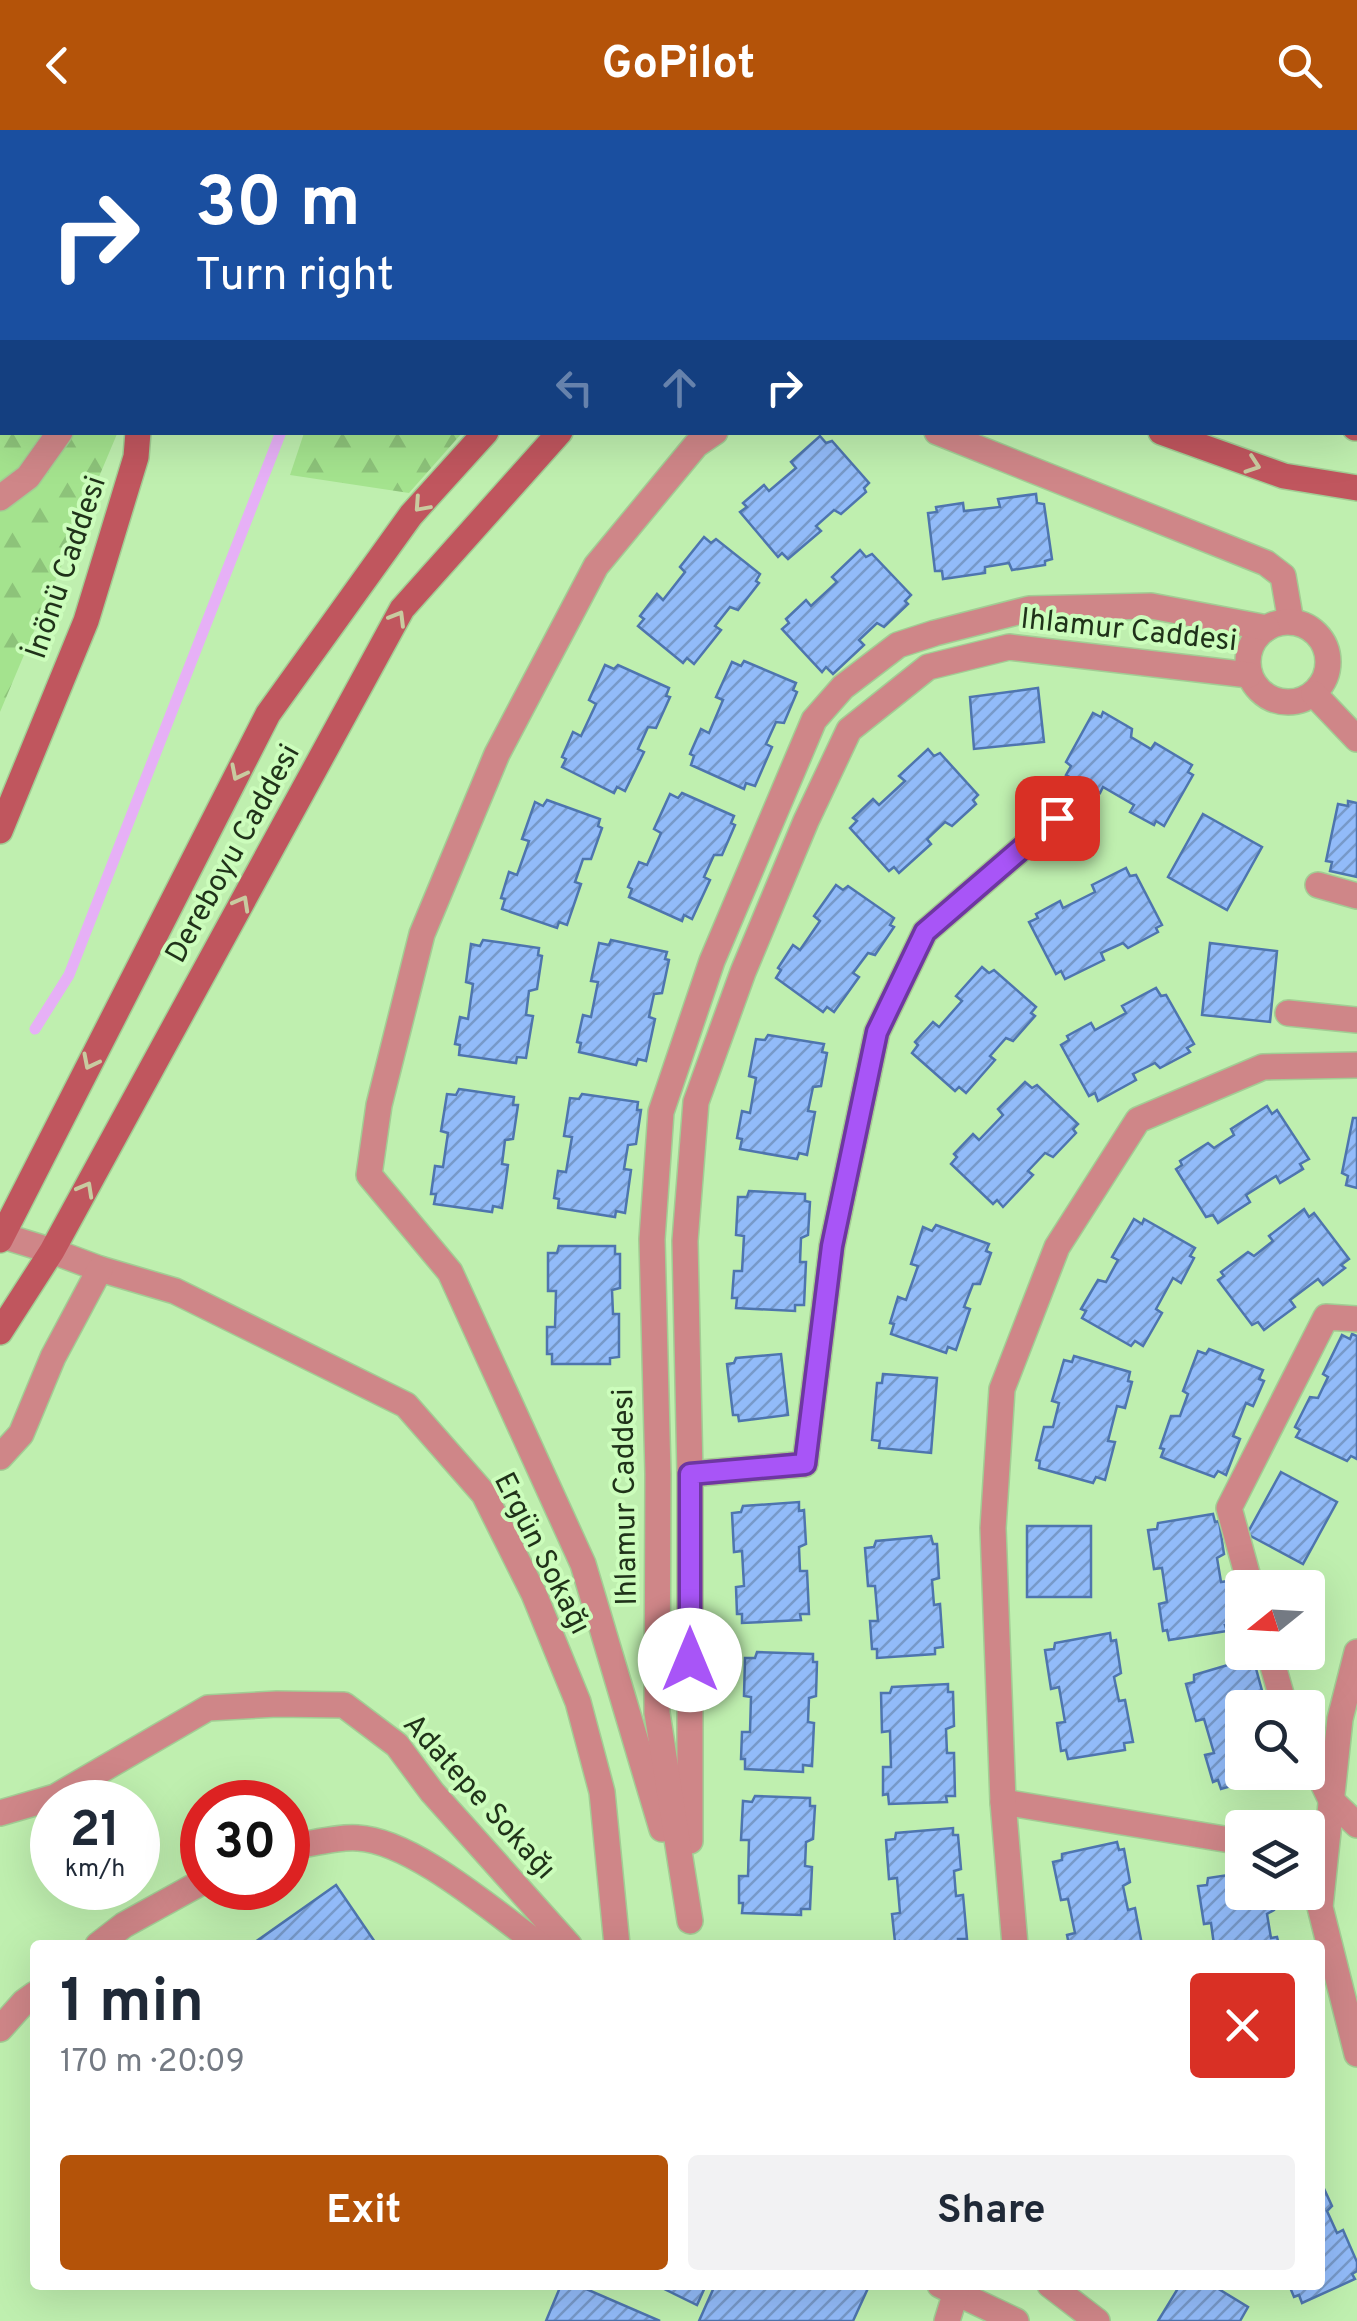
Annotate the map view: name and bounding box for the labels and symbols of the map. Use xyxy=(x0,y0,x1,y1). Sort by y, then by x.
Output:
one-way arrow xyxy=(1243,453,1260,474)
street label: İnönü Caddesi xyxy=(17,471,116,664)
one-way arrow xyxy=(414,493,432,512)
street label: Ihlamur Caddesi xyxy=(1019,602,1239,661)
one-way arrow xyxy=(386,611,405,629)
street label: Dereboyu Caddesi xyxy=(159,738,310,970)
one-way arrow xyxy=(231,762,250,780)
pin xyxy=(1015,776,1100,861)
one-way arrow xyxy=(229,896,249,914)
one-way arrow xyxy=(83,1052,102,1070)
one-way arrow xyxy=(74,1181,94,1199)
street label: Ihlamur Caddesi xyxy=(606,1388,647,1606)
street label: Ergün Sokağı xyxy=(484,1467,597,1641)
north arrow xyxy=(1225,1570,1325,1670)
position arrow xyxy=(638,1608,742,1712)
street label: Adatepe Sokağı xyxy=(394,1707,562,1888)
speed limit sign: 30 xyxy=(180,1780,310,1910)

